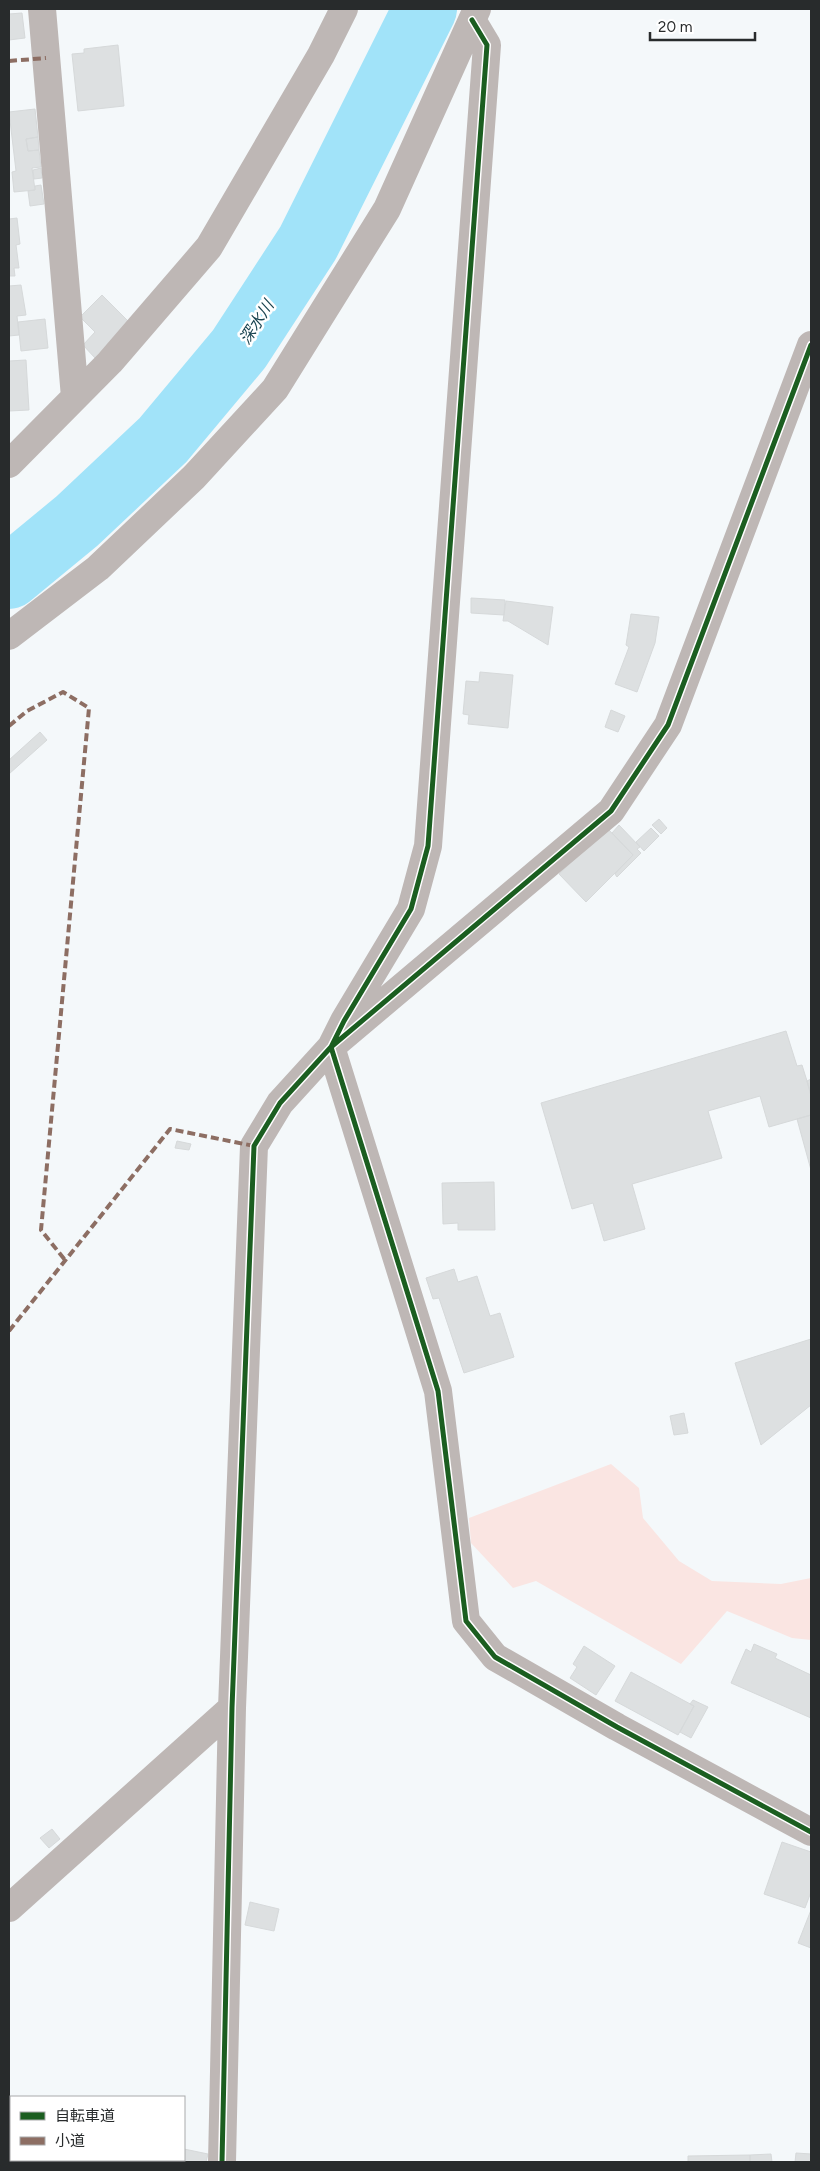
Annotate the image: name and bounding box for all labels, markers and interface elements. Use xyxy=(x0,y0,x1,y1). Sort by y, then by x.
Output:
scale bar xyxy=(650,10,755,42)
text: 20 m xyxy=(658,18,692,36)
water label: 深水川 xyxy=(235,295,279,348)
legend xyxy=(10,2096,185,2161)
text: 自転車道 xyxy=(55,2107,115,2125)
text: 小道 xyxy=(55,2132,85,2150)

